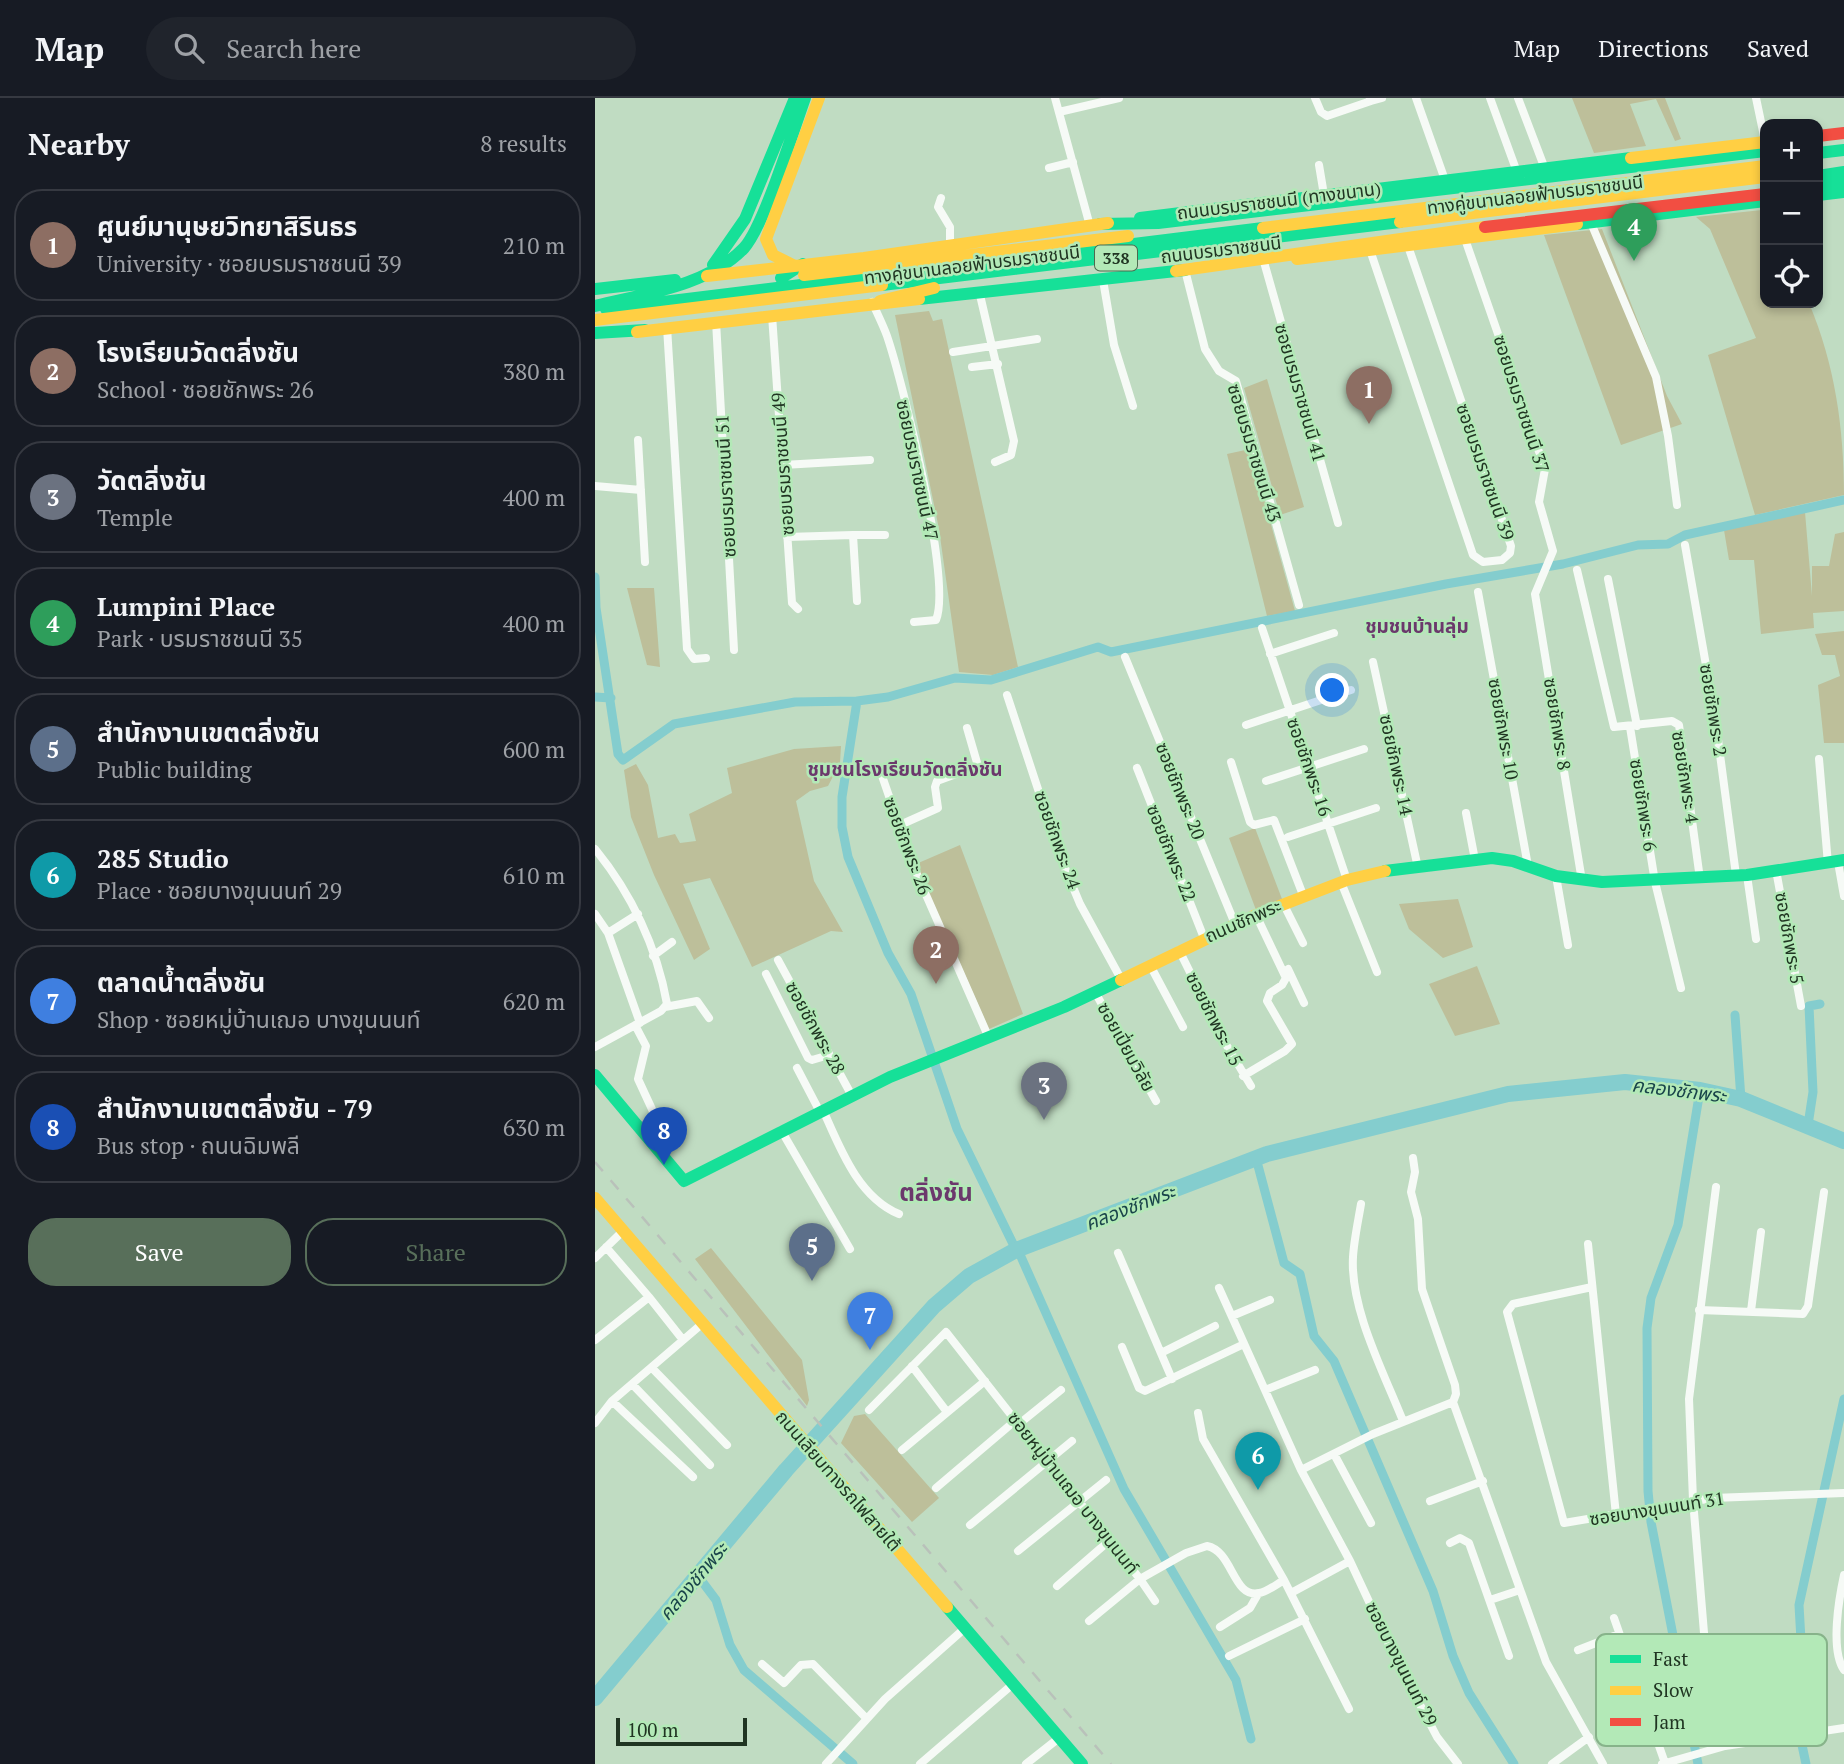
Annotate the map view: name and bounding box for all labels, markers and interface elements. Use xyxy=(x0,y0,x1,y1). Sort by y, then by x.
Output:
search box xyxy=(146,17,636,80)
text: Map xyxy=(35,27,104,70)
icon: search xyxy=(170,29,208,67)
text: Search here xyxy=(226,31,361,65)
text: Map xyxy=(1514,32,1560,64)
text: Directions xyxy=(1598,32,1709,64)
text: Saved xyxy=(1747,32,1809,64)
map controls xyxy=(1760,119,1823,308)
button: + xyxy=(1760,119,1823,182)
text: Nearby xyxy=(28,124,130,164)
text: 8 results xyxy=(480,128,567,159)
street label: ทางคู่ขนานลอยฟ้าบรมราชชนนี xyxy=(1425,169,1645,220)
street label: ถนนบรมราชชนนี (ทางขนาน) xyxy=(1175,176,1382,224)
button: − xyxy=(1760,182,1823,245)
pin: 4 xyxy=(1611,203,1657,261)
text: ศูนย์มานุษยวิทยาสิรินธร xyxy=(97,209,357,243)
text: 1 xyxy=(47,230,60,261)
text: 210 m xyxy=(503,230,565,261)
street label: ถนนบรมราชชนนี xyxy=(1159,230,1283,268)
street label: ทางคู่ขนานลอยฟ้าบรมราชชนนี xyxy=(862,239,1082,290)
button: locate xyxy=(1760,245,1823,308)
road number: 338 xyxy=(1095,246,1137,270)
text: University · ซอยบรมราชชนนี 39 xyxy=(97,248,401,279)
street label: ซอยบรมราชชนนี 41 xyxy=(1270,321,1332,465)
street label: ซอยบรมราชชนนี 37 xyxy=(1488,332,1555,476)
text: โรงเรียนวัดตลิ่งชัน xyxy=(97,335,299,369)
text: 2 xyxy=(47,356,60,387)
text: 380 m xyxy=(503,356,565,387)
pin: 1 xyxy=(1346,366,1392,424)
text: School · ซอยชักพระ 26 xyxy=(97,374,314,405)
street label: ซอยบรมราชชนนี 43 xyxy=(1223,381,1287,525)
street label: ซอยบรมราชชนนี 49 xyxy=(765,392,799,536)
street label: ซอยบรมราชชนนี 47 xyxy=(891,397,945,542)
street label: ซอยบรมราชชนนี 39 xyxy=(1451,400,1521,543)
street label: ซอยบรมราชชนนี 51 xyxy=(709,414,741,558)
text: วัดตลิ่งชัน xyxy=(97,463,207,497)
text: 3 xyxy=(47,482,60,513)
text: 400 m xyxy=(503,482,565,513)
text: Temple xyxy=(97,502,173,533)
text: Lumpini Place xyxy=(97,589,275,623)
text: 4 xyxy=(47,608,60,639)
text: 400 m xyxy=(503,608,565,639)
district label: ชุมชนบ้านลุ่ม xyxy=(1365,613,1469,638)
text: Park · บรมราชชนนี 35 xyxy=(97,623,303,654)
street label: ซอยชักพระ 2 xyxy=(1695,662,1733,758)
your location xyxy=(1315,673,1349,707)
street label: ซอยชักพระ 10 xyxy=(1483,676,1525,781)
street label: ซอยชักพระ 8 xyxy=(1539,676,1577,772)
street label: ซอยชักพระ 14 xyxy=(1375,712,1419,818)
street label: ซอยชักพระ 16 xyxy=(1282,714,1338,820)
text: สำนักงานเขตตลิ่งชัน xyxy=(97,715,320,749)
street label: ซอยชักพระ 4 xyxy=(1667,729,1705,825)
text: 5 xyxy=(47,734,60,765)
text: 600 m xyxy=(503,734,565,765)
street label: ซอยชักพระ 20 xyxy=(1151,739,1211,843)
text: Public building xyxy=(97,754,252,785)
district label: ชุมชนโรงเรียนวัดตลิ่งชัน xyxy=(807,756,1003,781)
street label: ซอยชักพระ 6 xyxy=(1625,757,1663,853)
street label: ซอยชักพระ 24 xyxy=(1029,787,1087,892)
street label: ซอยชักพระ 26 xyxy=(878,793,938,898)
street label: ซอยชักพระ 22 xyxy=(1142,801,1202,905)
text: 285 Studio xyxy=(97,841,229,875)
text: 6 xyxy=(47,860,60,891)
text: 610 m xyxy=(503,860,565,891)
text: Place · ซอยบางขุนนนท์ 29 xyxy=(97,875,342,906)
street label: ซอยชักพระ 5 xyxy=(1770,890,1810,986)
street label: ถนนชักพระ xyxy=(1201,893,1284,948)
pin: 2 xyxy=(913,926,959,984)
text: ตลาดน้ำตลิ่งชัน xyxy=(97,965,265,999)
street label: ซอยชักพระ 15 xyxy=(1181,967,1249,1070)
street label: ซอยชักพระ 28 xyxy=(780,977,851,1078)
text: 7 xyxy=(47,986,60,1017)
text: 620 m xyxy=(503,986,565,1017)
street label: ซอยเปี่ยมวิลัย xyxy=(1092,998,1161,1095)
text: Shop · ซอยหมู่บ้านเฌอ บางขุนนนท์ xyxy=(97,1004,420,1035)
pin: 3 xyxy=(1021,1062,1067,1120)
water label: คลองชักพระ xyxy=(1631,1071,1729,1108)
text: สำนักงานเขตตลิ่งชัน - 79 xyxy=(97,1091,373,1125)
pin: 8 xyxy=(641,1107,687,1165)
text: 8 xyxy=(47,1112,60,1143)
text: 630 m xyxy=(503,1112,565,1143)
text: Bus stop · ถนนฉิมพลี xyxy=(97,1130,300,1161)
district label: ตลิ่งชัน xyxy=(899,1176,973,1208)
water label: คลองชักพระ xyxy=(1081,1177,1180,1235)
button: Save xyxy=(28,1218,291,1286)
button: Share xyxy=(305,1218,567,1286)
pin: 5 xyxy=(789,1223,835,1281)
pin: 7 xyxy=(847,1292,893,1350)
street label: ถนนเลียบทางรถไฟสายใต้ xyxy=(771,1405,907,1556)
street label: ซอยหมู่บ้านเฌอ บางขุนนนท์ xyxy=(1002,1406,1145,1579)
pin: 6 xyxy=(1235,1432,1281,1490)
street label: ซอยบางขุนนนท์ 31 xyxy=(1588,1485,1726,1531)
water label: คลองชักพระ xyxy=(653,1535,734,1625)
street label: ซอยบางขุนนนท์ 29 xyxy=(1360,1597,1444,1730)
legend xyxy=(1596,1634,1827,1746)
text: Fast xyxy=(1653,1646,1688,1671)
text: Slow xyxy=(1653,1677,1694,1702)
text: Jam xyxy=(1653,1709,1686,1734)
scale bar xyxy=(616,1715,747,1747)
text: 100 m xyxy=(627,1717,678,1742)

